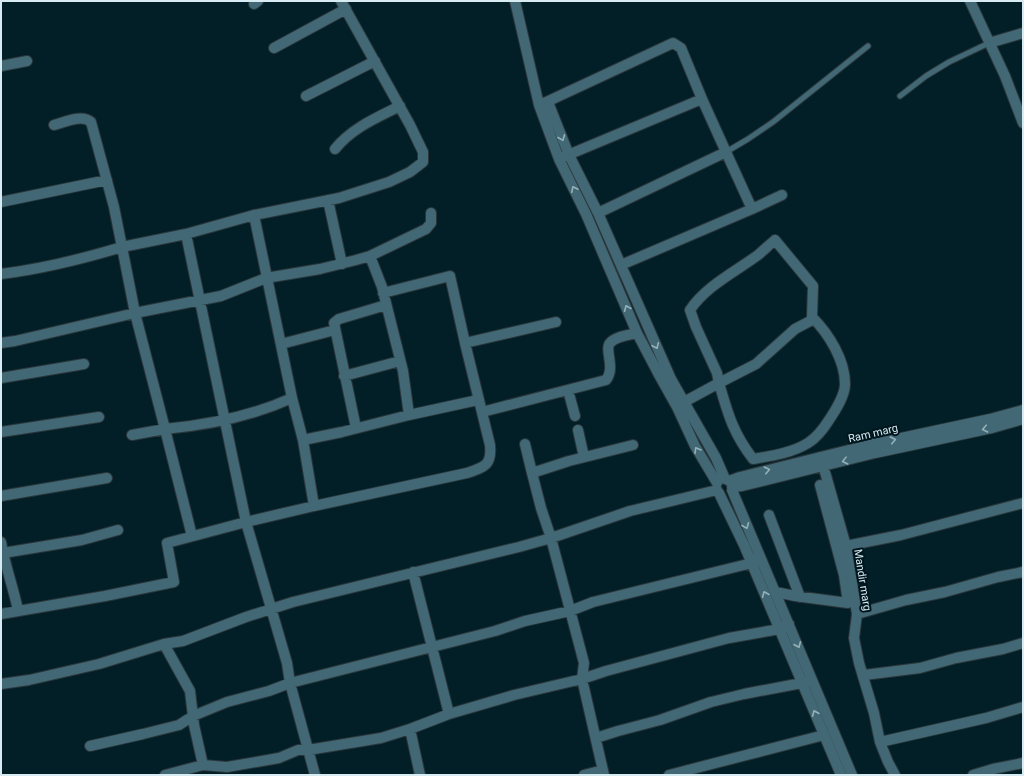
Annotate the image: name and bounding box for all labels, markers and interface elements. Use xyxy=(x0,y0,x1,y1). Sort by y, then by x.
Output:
one-way arrow xyxy=(557,135,565,142)
one-way arrow xyxy=(571,186,579,194)
one-way arrow xyxy=(624,305,632,313)
one-way arrow xyxy=(651,342,659,349)
street label: Ram marg xyxy=(847,421,899,446)
one-way arrow xyxy=(982,425,989,433)
one-way arrow xyxy=(890,437,896,445)
one-way arrow xyxy=(695,446,702,454)
one-way arrow xyxy=(842,456,848,464)
one-way arrow xyxy=(763,467,770,475)
one-way arrow xyxy=(742,522,750,529)
street label: Mandir marg xyxy=(851,548,874,612)
one-way arrow xyxy=(761,590,769,597)
one-way arrow xyxy=(793,641,801,649)
one-way arrow xyxy=(812,710,820,718)

